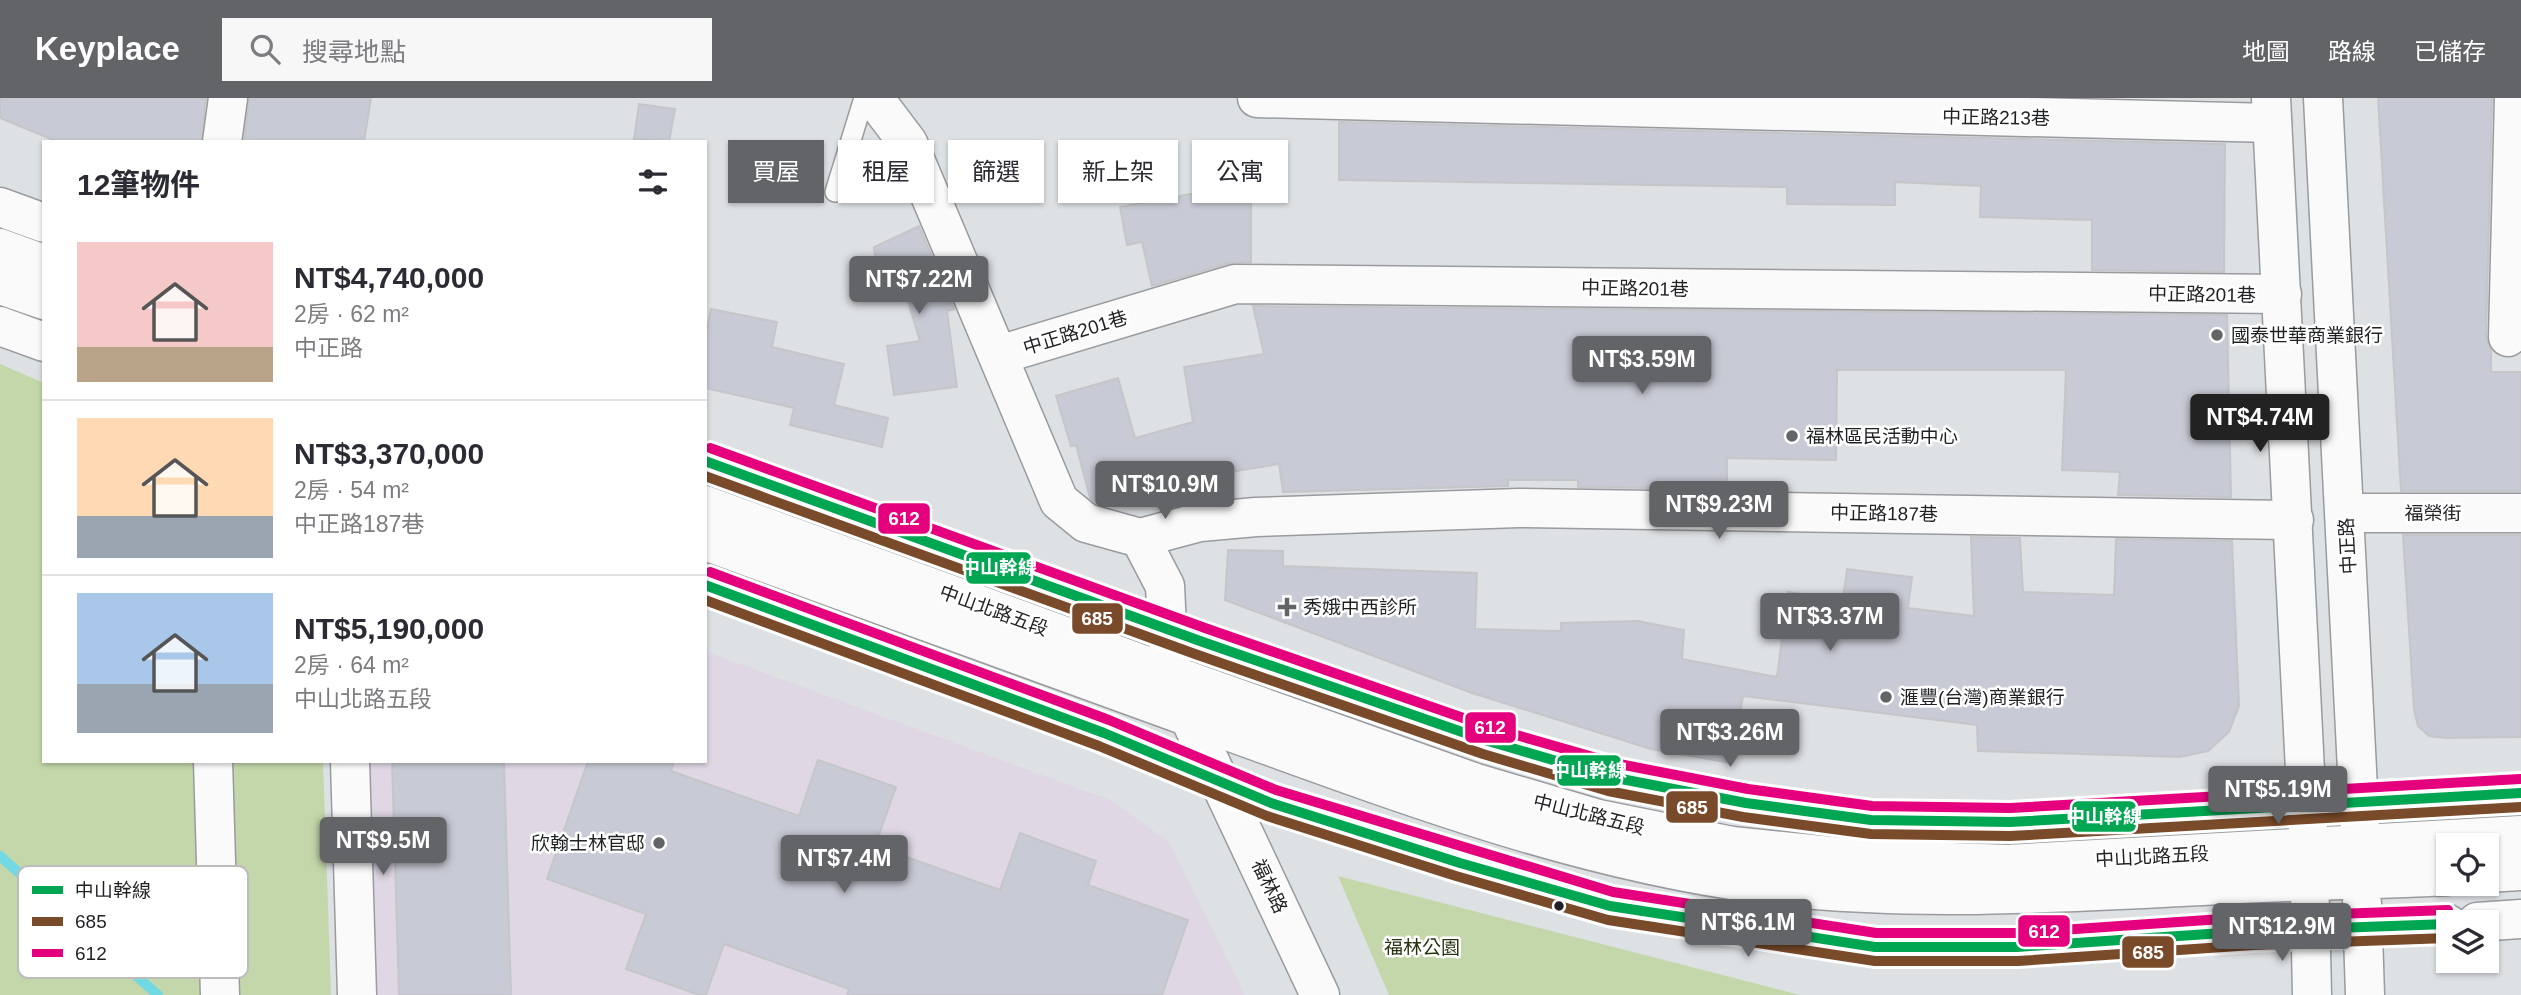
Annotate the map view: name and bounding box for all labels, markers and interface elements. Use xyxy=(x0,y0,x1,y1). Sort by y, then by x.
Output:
search box xyxy=(222,18,712,81)
text: Keyplace xyxy=(35,30,180,67)
icon: search xyxy=(246,30,284,68)
text: 搜尋地點 xyxy=(302,37,406,67)
text: 地圖 xyxy=(2242,38,2290,65)
text: 路線 xyxy=(2328,38,2376,65)
text: 已儲存 xyxy=(2414,38,2486,65)
street label: 中正路213巷 xyxy=(1942,106,2050,129)
chip: 買屋 xyxy=(728,140,824,203)
chip: 租屋 xyxy=(838,140,934,203)
chip: 篩選 xyxy=(948,140,1044,203)
chip: 新上架 xyxy=(1058,140,1178,203)
chip: 公寓 xyxy=(1192,140,1288,203)
icon: filters xyxy=(634,163,672,201)
text: 12筆物件 xyxy=(77,168,200,201)
pin: NT$7.22M xyxy=(847,256,991,316)
text: NT$4,740,000 xyxy=(294,261,484,294)
text: NT$7.22M xyxy=(865,266,973,292)
icon: home xyxy=(133,270,217,354)
street label: 中正路201巷 xyxy=(1581,277,1689,300)
street label: 中正路201巷 xyxy=(2148,283,2256,306)
text: 2房 · 62 m² xyxy=(294,301,409,327)
street label: 中正路201巷 xyxy=(1021,307,1130,358)
place label: 國泰世華商業銀行 xyxy=(2231,325,2383,346)
marker: 國泰世華商業銀行 xyxy=(2209,327,2225,343)
text: 中正路 xyxy=(294,335,363,361)
pin: NT$3.59M xyxy=(1570,336,1714,396)
text: NT$3.59M xyxy=(1588,346,1696,372)
pin: NT$4.74M xyxy=(2188,394,2332,454)
text: NT$4.74M xyxy=(2206,404,2314,430)
place label: 福林區民活動中心 xyxy=(1806,426,1958,447)
marker: 福林區民活動中心 xyxy=(1784,428,1800,444)
text: NT$3,370,000 xyxy=(294,437,484,470)
icon: home xyxy=(133,446,217,530)
pin: NT$10.9M xyxy=(1093,462,1237,521)
text: NT$10.9M xyxy=(1111,471,1219,497)
text: 2房 · 54 m² xyxy=(294,477,409,503)
pin: NT$9.23M xyxy=(1647,482,1791,541)
text: NT$9.23M xyxy=(1665,491,1773,517)
line badge: 612 xyxy=(877,502,931,535)
street label: 中正路187巷 xyxy=(1830,502,1938,525)
street label: 福榮街 xyxy=(2404,503,2462,524)
text: 612 xyxy=(888,508,920,529)
text: 中正路187巷 xyxy=(294,511,424,537)
street label: 中正路 xyxy=(2336,517,2359,575)
line badge: 中山幹線 xyxy=(965,551,1032,585)
text: 中山幹線 xyxy=(961,557,1037,578)
street label: 中山北路五段 xyxy=(937,581,1051,640)
pin: NT$3.37M xyxy=(1758,594,1902,653)
marker: 秀娥中西診所 xyxy=(1277,597,1297,617)
place label: 秀娥中西診所 xyxy=(1303,597,1417,618)
line badge: 685 xyxy=(1071,602,1124,635)
text: NT$3.37M xyxy=(1776,603,1884,629)
text: 685 xyxy=(1081,608,1113,629)
text: NT$5,190,000 xyxy=(294,612,484,645)
icon: home xyxy=(133,621,217,705)
text: 2房 · 64 m² xyxy=(294,652,409,678)
text: 中山北路五段 xyxy=(294,686,432,712)
place label: 滙豐(台灣)商業銀行 xyxy=(1900,687,2065,708)
marker: 滙豐(台灣)商業銀行 xyxy=(1878,689,1894,705)
pin: NT$3.26M xyxy=(1658,710,1802,769)
line badge: 612 xyxy=(1464,711,1517,744)
text: 612 xyxy=(1474,717,1506,738)
text: NT$3.26M xyxy=(1676,719,1784,745)
line badge: 中山幹線 xyxy=(1556,754,1622,787)
text: 中山幹線 xyxy=(1551,760,1627,781)
pin: NT$5.19M xyxy=(2206,766,2350,826)
text: NT$5.19M xyxy=(2224,776,2332,802)
line badge: 685 xyxy=(1665,790,1719,824)
street label: 中山北路五段 xyxy=(1531,791,1647,838)
text: 685 xyxy=(1676,797,1708,818)
line badge: 中山幹線 xyxy=(2071,800,2137,833)
text: 中山幹線 xyxy=(2066,806,2142,827)
pin: NT$9.5M xyxy=(318,818,448,877)
text: NT$9.5M xyxy=(336,827,430,853)
place label: 欣翰士林官邸 xyxy=(531,833,645,854)
map controls xyxy=(2436,833,2499,973)
button: locate xyxy=(2436,833,2499,896)
marker: 欣翰士林官邸 xyxy=(651,835,667,851)
pin: NT$7.4M xyxy=(779,836,909,895)
street label: 中山北路五段 xyxy=(2095,843,2210,870)
text: NT$7.4M xyxy=(797,845,891,871)
street label: 福林路 xyxy=(1248,856,1291,916)
legend xyxy=(18,866,248,978)
text: 中山幹線 xyxy=(75,880,151,901)
unlabelled marker xyxy=(1552,899,1566,913)
pin: NT$6.1M xyxy=(1683,900,1813,959)
pin: NT$12.9M xyxy=(2210,904,2354,963)
text: NT$6.1M xyxy=(1701,909,1795,935)
button: layers xyxy=(2436,910,2499,973)
text: 685 xyxy=(75,911,107,932)
text: NT$12.9M xyxy=(2228,913,2336,939)
line badge: 612 xyxy=(2017,914,2071,948)
text: 612 xyxy=(2028,921,2060,942)
line badge: 685 xyxy=(2121,935,2175,969)
park label: 福林公園 xyxy=(1384,937,1460,958)
text: 685 xyxy=(2132,942,2164,963)
text: 612 xyxy=(75,943,107,964)

